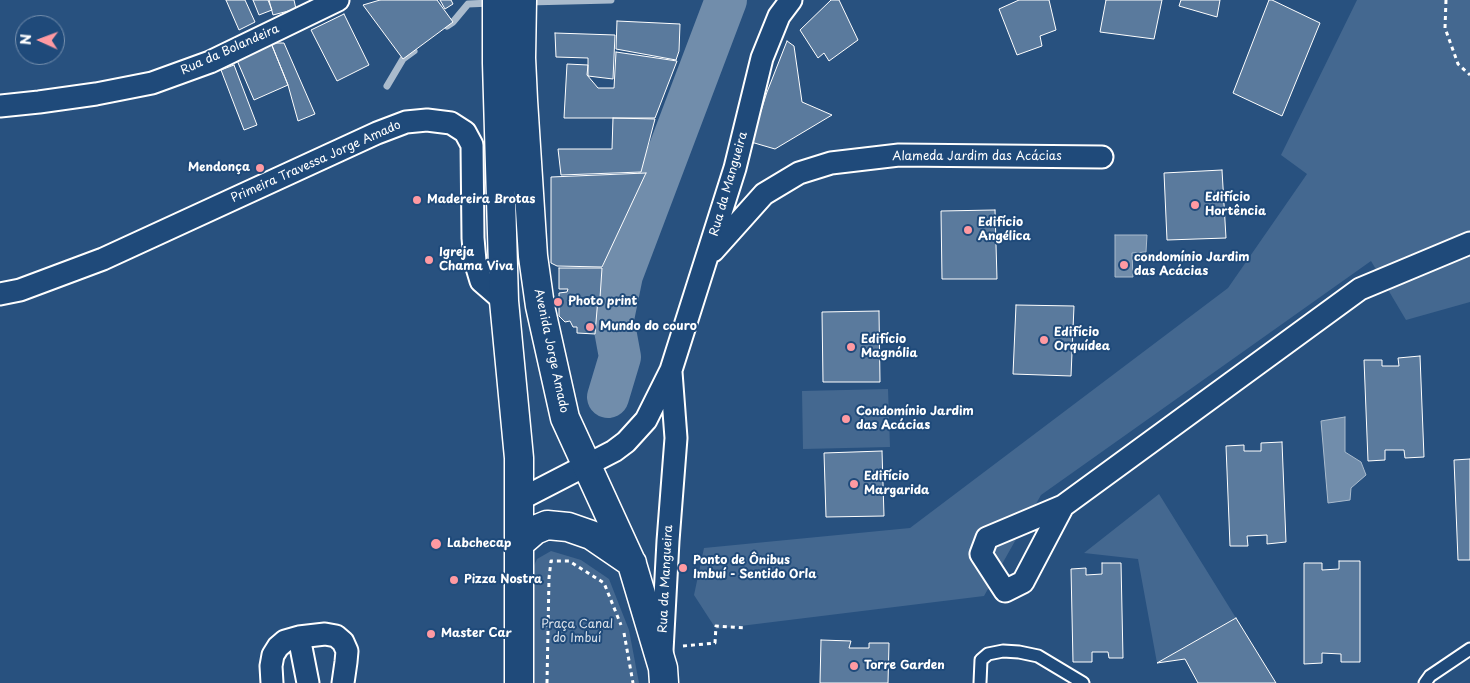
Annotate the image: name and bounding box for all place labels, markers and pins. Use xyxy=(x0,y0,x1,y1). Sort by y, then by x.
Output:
place label: Mendonça xyxy=(188,161,250,175)
marker: Mendonça xyxy=(254,162,266,174)
place label: Edifício Hortência xyxy=(1205,191,1266,219)
place label: Madereira Brotas xyxy=(427,193,535,207)
marker: Madereira Brotas xyxy=(411,194,423,206)
marker: Edifício Hortência xyxy=(1189,199,1201,211)
place label: Edifício Angélica xyxy=(978,216,1031,244)
marker: Edifício Angélica xyxy=(962,224,974,236)
place label: Igreja Chama Viva xyxy=(439,246,514,274)
place label: condomínio Jardim das Acácias xyxy=(1134,251,1249,279)
marker: Igreja Chama Viva xyxy=(423,254,435,266)
marker: condomínio Jardim das Acácias xyxy=(1118,259,1130,271)
place label: Photo print xyxy=(568,295,637,309)
marker: Photo print xyxy=(552,296,564,308)
place label: Mundo do couro xyxy=(600,320,697,334)
marker: Mundo do couro xyxy=(584,321,596,333)
place label: Edifício Orquídea xyxy=(1054,326,1110,354)
place label: Edifício Magnólia xyxy=(861,333,918,361)
marker: Edifício Orquídea xyxy=(1038,334,1050,346)
marker: Edifício Magnólia xyxy=(845,341,857,353)
place label: Condomínio Jardim das Acácias xyxy=(856,405,974,433)
marker: Condomínio Jardim das Acácias xyxy=(840,413,852,425)
place label: Edifício Margarida xyxy=(864,470,929,498)
marker: Edifício Margarida xyxy=(848,478,860,490)
marker: Labchecap xyxy=(429,537,443,551)
place label: Labchecap xyxy=(447,537,511,551)
place label: Ponto de Ônibus Imbuí - Sentido Orla xyxy=(693,554,816,582)
marker: Ponto de Ônibus Imbuí - Sentido Orla xyxy=(677,562,689,574)
place label: Pizza Nostra xyxy=(464,573,542,587)
marker: Pizza Nostra xyxy=(448,574,460,586)
place label: Master Car xyxy=(441,627,512,641)
marker: Master Car xyxy=(425,628,437,640)
place label: Torre Garden xyxy=(864,659,945,673)
marker: Torre Garden xyxy=(848,660,860,672)

